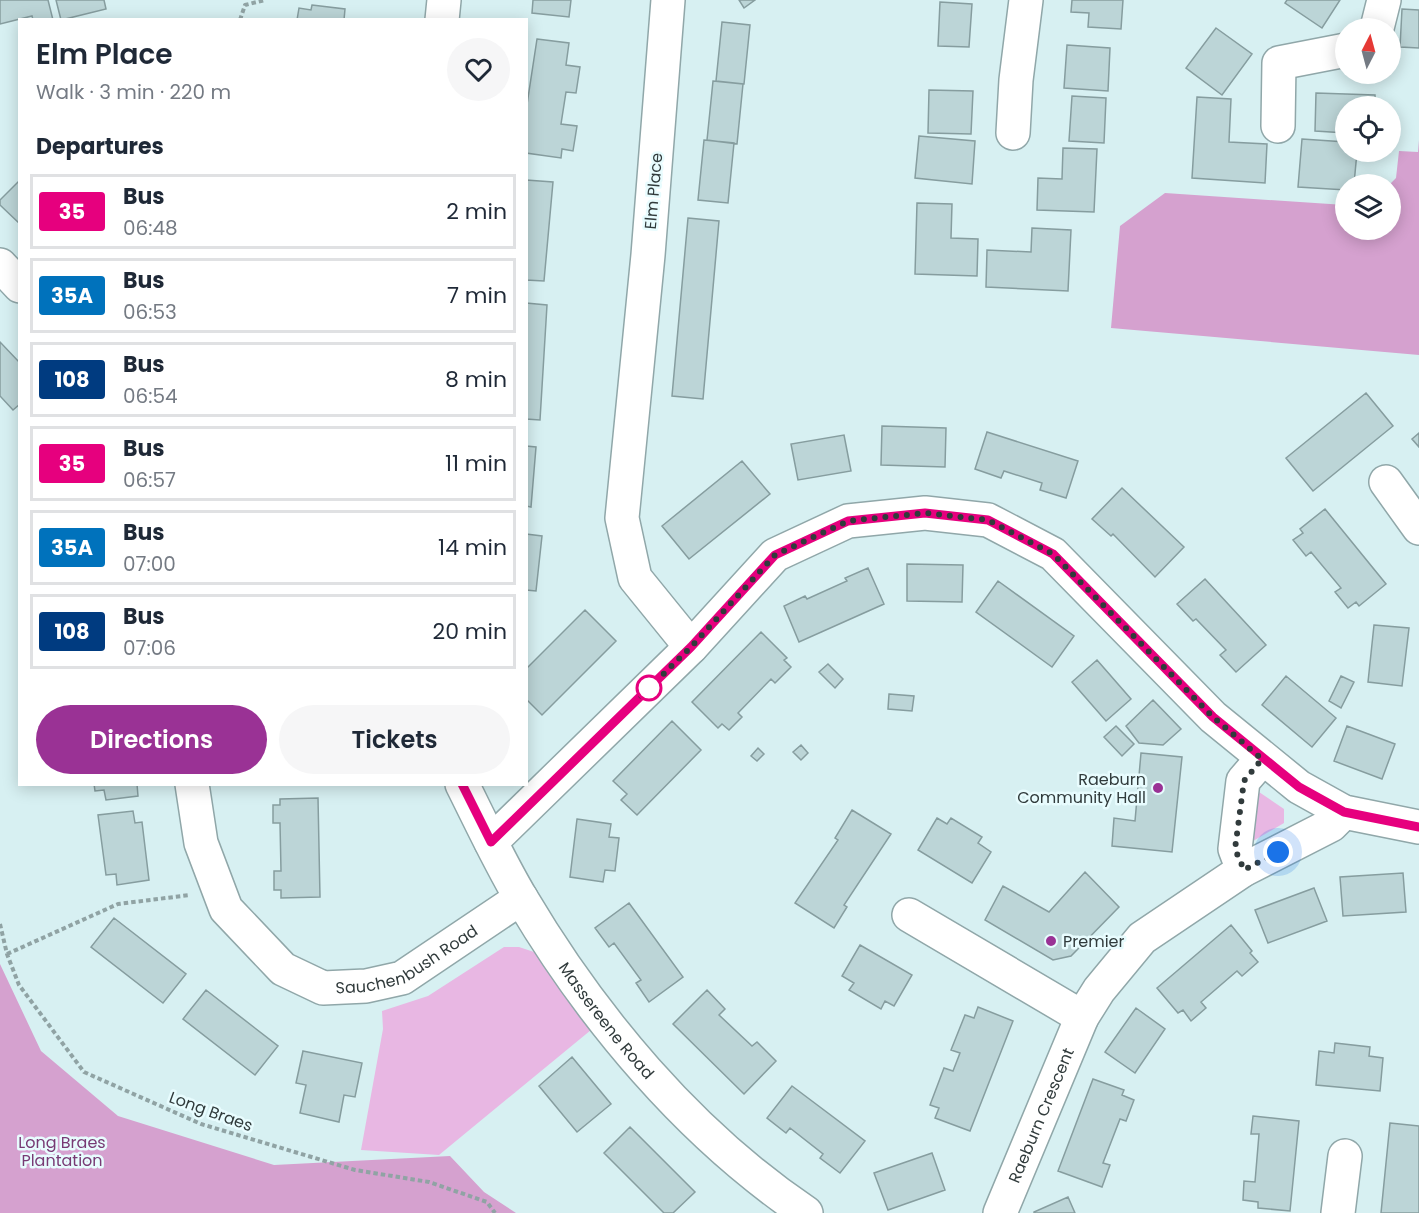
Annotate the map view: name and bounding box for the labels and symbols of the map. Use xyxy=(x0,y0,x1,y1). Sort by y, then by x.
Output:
north arrow xyxy=(1335,18,1401,84)
street label: Elm Place xyxy=(639,152,668,230)
unlabelled marker xyxy=(636,675,662,701)
place label: Raeburn Community Hall xyxy=(1017,768,1146,809)
marker: Raeburn Community Hall xyxy=(1151,781,1165,795)
your location xyxy=(1263,837,1293,867)
street label: Sauchenbush Road xyxy=(335,919,482,999)
place label: Premier xyxy=(1063,930,1124,953)
marker: Premier xyxy=(1044,934,1058,948)
street label: Massereene Road xyxy=(553,957,659,1084)
street label: Raeburn Crescent xyxy=(1003,1044,1080,1186)
street label: Long Braes xyxy=(166,1086,256,1137)
park label: Long Braes Plantation xyxy=(18,1131,106,1172)

